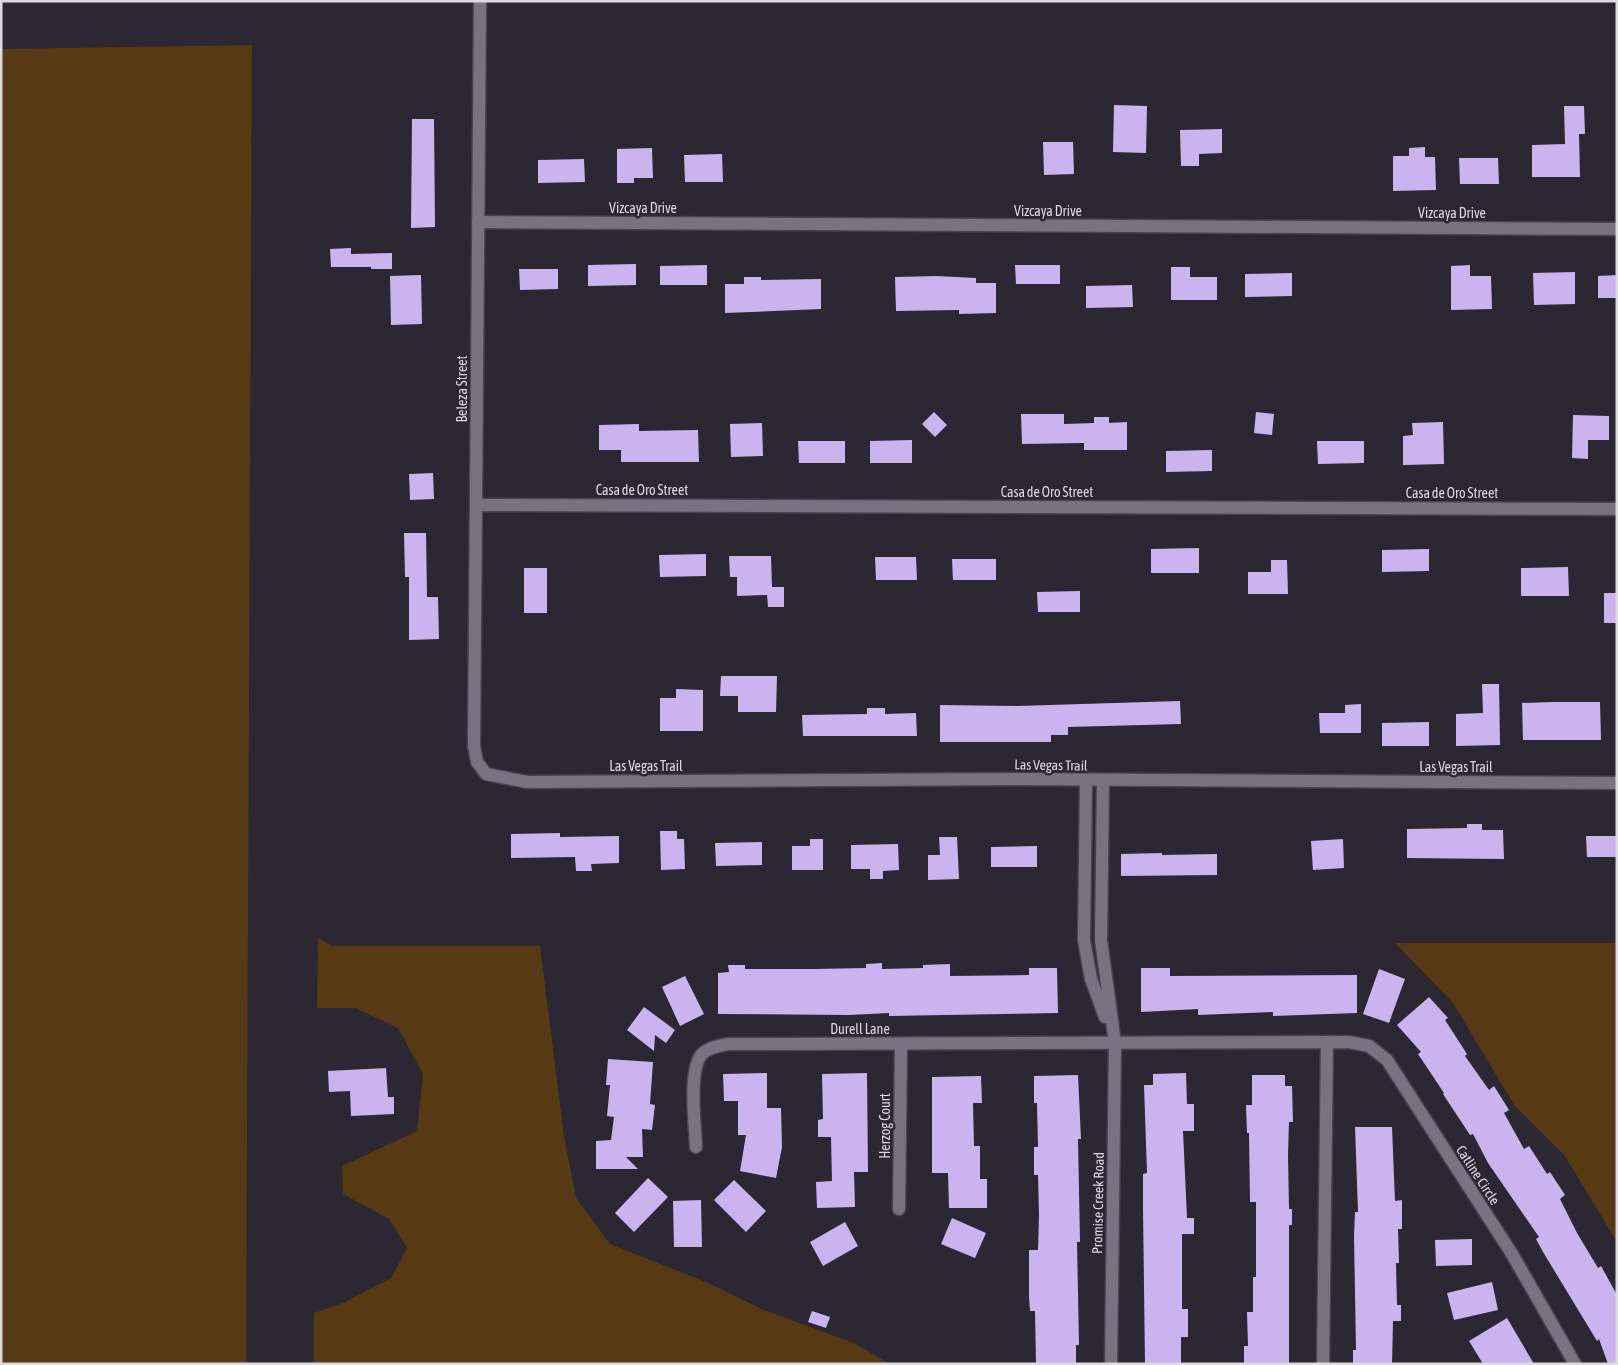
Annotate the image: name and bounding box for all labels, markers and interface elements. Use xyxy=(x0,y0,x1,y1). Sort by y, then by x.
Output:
street label: Vizcaya Drive xyxy=(609,200,677,216)
street label: Vizcaya Drive xyxy=(1014,203,1082,219)
street label: Vizcaya Drive xyxy=(1418,205,1486,221)
street label: Beleza Street xyxy=(454,355,470,423)
street label: Casa de Oro Street xyxy=(596,482,688,498)
street label: Casa de Oro Street xyxy=(1001,484,1093,500)
street label: Casa de Oro Street xyxy=(1406,485,1498,501)
street label: Las Vegas Trail xyxy=(1014,756,1088,774)
street label: Las Vegas Trail xyxy=(609,758,683,774)
street label: Las Vegas Trail xyxy=(1419,759,1493,775)
street label: Durell Lane xyxy=(830,1021,890,1037)
street label: Herzog Court xyxy=(877,1093,893,1159)
street label: Catline Circle xyxy=(1453,1142,1503,1208)
street label: Promise Creek Road xyxy=(1089,1152,1107,1254)

